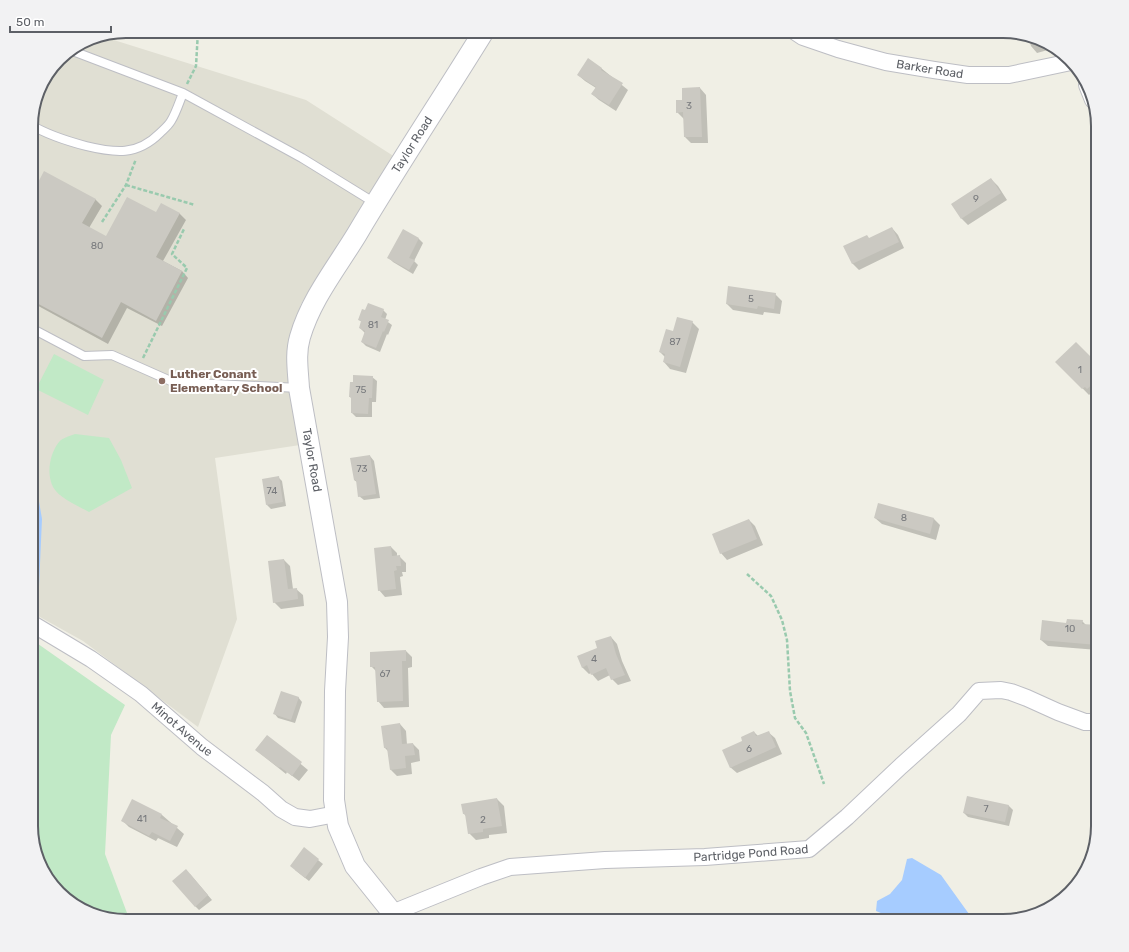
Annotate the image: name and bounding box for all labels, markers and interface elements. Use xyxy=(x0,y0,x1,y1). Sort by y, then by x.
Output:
scale bar xyxy=(10,8,111,34)
text: 50 m xyxy=(16,15,44,29)
street label: Barker Road xyxy=(895,57,964,81)
house number: 3 xyxy=(686,100,692,112)
street label: Taylor Road xyxy=(389,114,435,176)
house number: 9 xyxy=(973,193,979,205)
house number: 80 xyxy=(91,240,103,252)
house number: 5 xyxy=(748,293,754,305)
house number: 81 xyxy=(368,319,378,331)
house number: 87 xyxy=(669,336,681,348)
house number: 1 xyxy=(1078,364,1082,376)
place label: Luther Conant Elementary School xyxy=(170,367,282,395)
marker: Luther Conant Elementary School xyxy=(157,376,167,386)
house number: 75 xyxy=(355,384,367,396)
street label: Taylor Road xyxy=(300,427,324,493)
house number: 73 xyxy=(356,463,368,475)
house number: 74 xyxy=(267,485,278,497)
house number: 8 xyxy=(901,512,907,524)
house number: 10 xyxy=(1065,623,1075,635)
house number: 4 xyxy=(591,653,597,665)
house number: 67 xyxy=(380,668,390,680)
street label: Minot Avenue xyxy=(148,699,215,759)
house number: 6 xyxy=(746,743,752,755)
house number: 7 xyxy=(983,803,989,815)
house number: 41 xyxy=(137,813,147,825)
house number: 2 xyxy=(480,814,486,826)
street label: Partridge Pond Road xyxy=(693,842,809,864)

